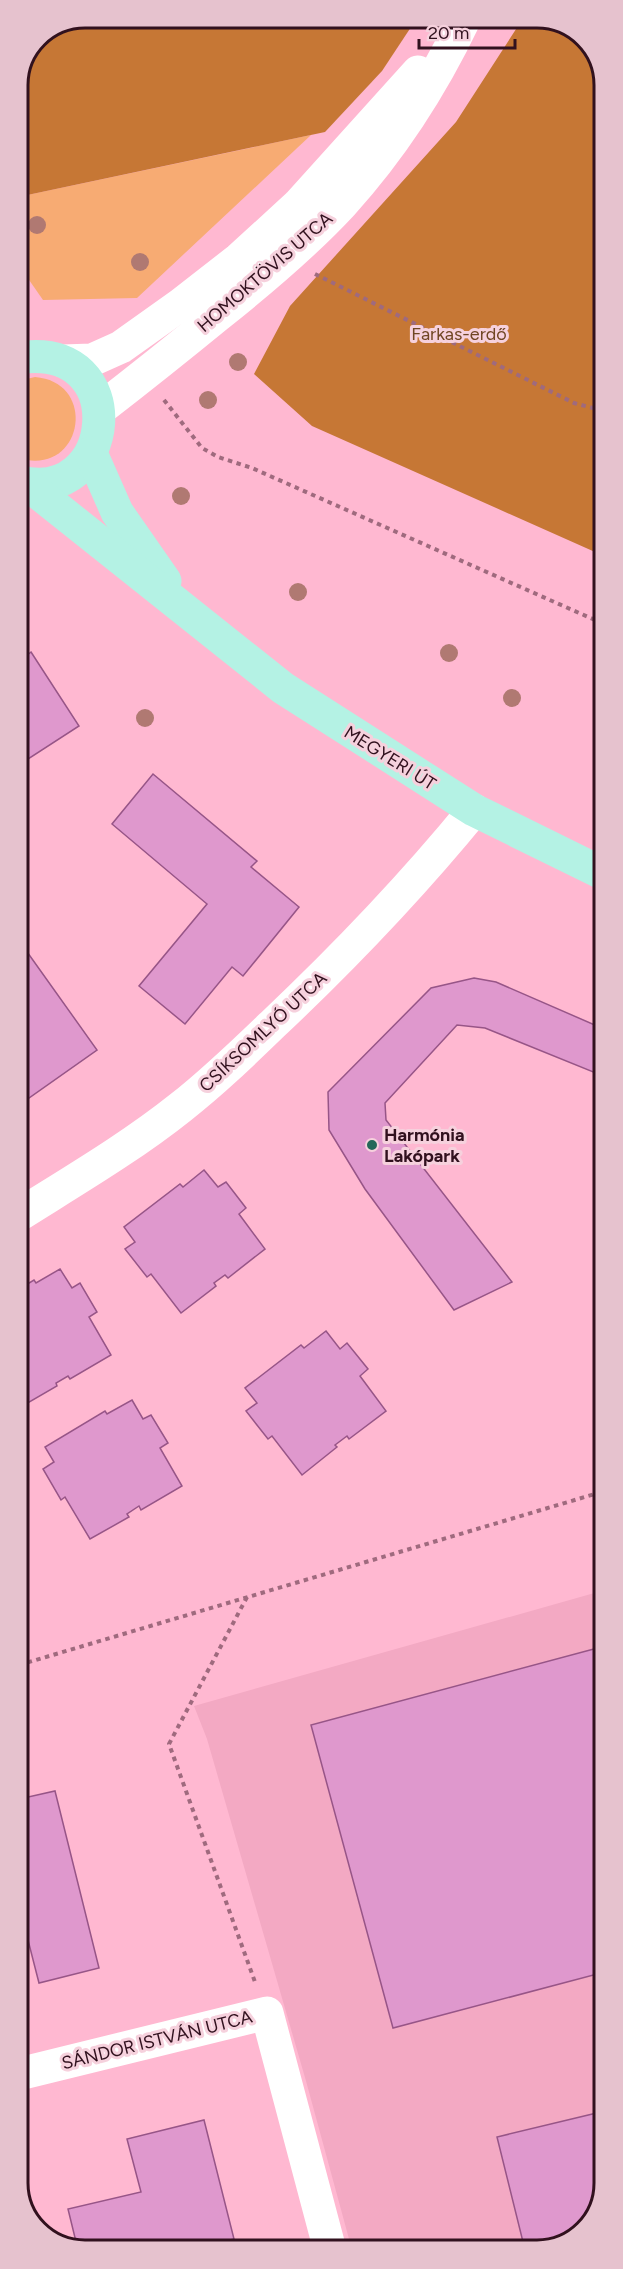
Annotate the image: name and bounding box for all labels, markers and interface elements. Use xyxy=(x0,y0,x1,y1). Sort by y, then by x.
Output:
scale bar xyxy=(419,12,515,50)
text: 20 m xyxy=(428,22,469,44)
street label: HOMOKTÖVIS UTCA xyxy=(193,207,337,337)
park label: Farkas-erdő xyxy=(411,323,507,345)
street label: MEGYERI ÚT xyxy=(340,721,440,795)
street label: CSÍKSOMLYÓ UTCA xyxy=(195,967,331,1097)
place label: Harmónia Lakópark xyxy=(384,1124,465,1167)
marker: Harmónia Lakópark xyxy=(365,1138,379,1152)
street label: SÁNDOR ISTVÁN UTCA xyxy=(59,2006,255,2074)

